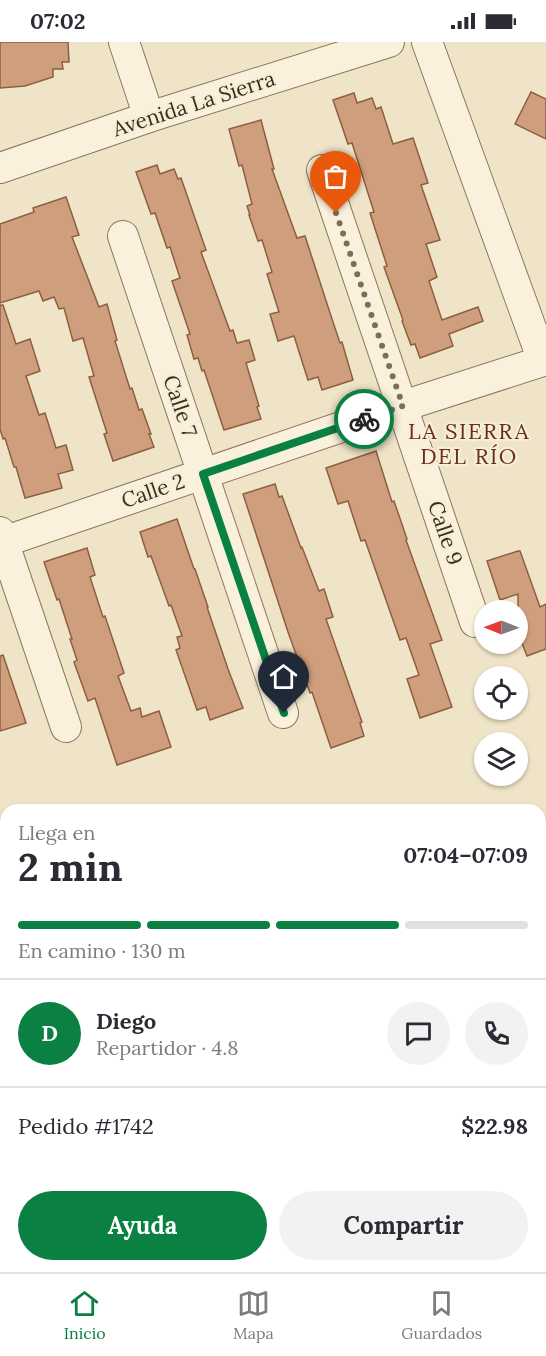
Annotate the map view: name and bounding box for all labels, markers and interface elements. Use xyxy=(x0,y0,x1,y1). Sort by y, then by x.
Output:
text: 07:02 xyxy=(30,7,86,35)
street label: Avenida La Sierra xyxy=(108,65,279,143)
pin xyxy=(310,151,361,213)
icon: bag xyxy=(319,160,352,193)
street label: Calle 7 xyxy=(157,371,204,441)
courier xyxy=(334,389,394,449)
icon: bike xyxy=(348,403,381,436)
district label: LA SIERRA DEL RÍO xyxy=(408,417,530,470)
street label: Calle 2 xyxy=(118,467,188,514)
street label: Calle 9 xyxy=(422,497,469,568)
north arrow xyxy=(474,600,528,654)
map controls xyxy=(474,600,528,786)
pin xyxy=(258,651,309,713)
icon: home xyxy=(267,660,300,693)
button: locate xyxy=(474,666,528,720)
button: layers xyxy=(474,732,528,786)
text: Llega en xyxy=(18,820,95,845)
text: 07:04–07:09 xyxy=(403,841,528,869)
text: 2 min xyxy=(18,842,123,892)
text: En camino · 130 m xyxy=(18,938,186,963)
button: chat xyxy=(387,1002,450,1065)
button: phone xyxy=(465,1002,528,1065)
text: Diego xyxy=(96,1007,156,1035)
text: D xyxy=(41,1019,58,1047)
text: Repartidor · 4.8 xyxy=(96,1035,239,1060)
text: Pedido #1742 xyxy=(18,1112,154,1140)
text: $22.98 xyxy=(461,1112,528,1140)
button: Ayuda xyxy=(18,1191,267,1260)
button: Compartir xyxy=(279,1191,528,1260)
tab: Inicio xyxy=(64,1287,106,1343)
tab: Mapa xyxy=(233,1287,274,1343)
tab: Guardados xyxy=(401,1287,482,1343)

